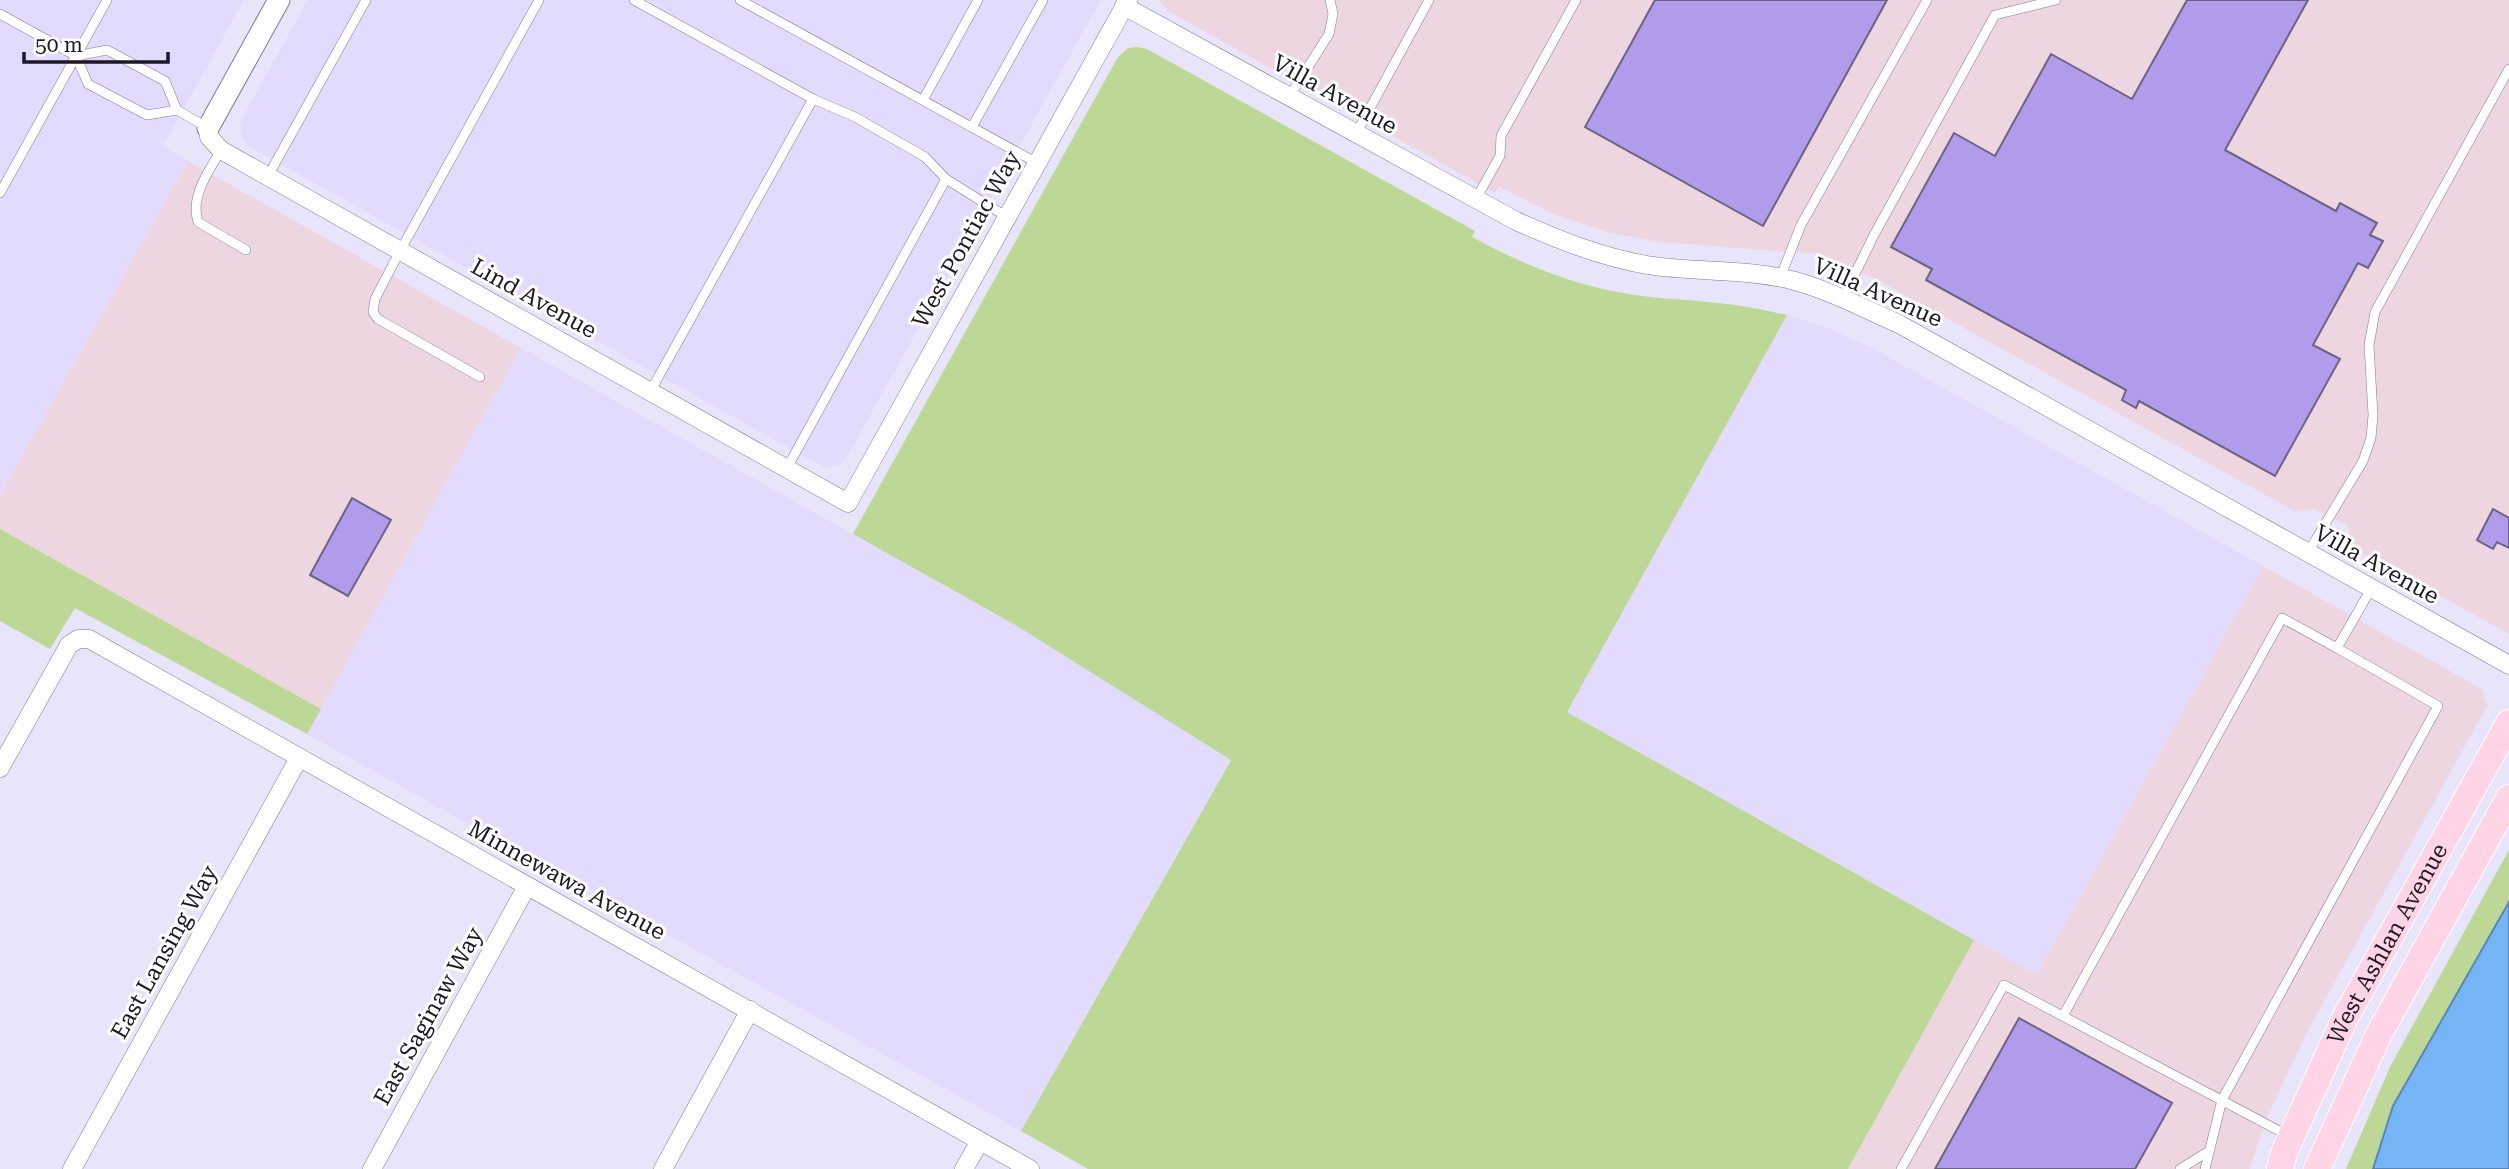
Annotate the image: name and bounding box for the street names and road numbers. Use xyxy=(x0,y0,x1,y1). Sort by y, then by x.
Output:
street label: Villa Avenue xyxy=(1268,49,1402,140)
street label: West Pontiac Way xyxy=(907,146,1026,332)
street label: Villa Avenue xyxy=(1809,252,1946,333)
street label: Lind Avenue xyxy=(466,253,601,344)
street label: Villa Avenue xyxy=(2310,519,2444,610)
street label: Minnewawa Avenue xyxy=(463,815,670,946)
street label: West Ashlan Avenue xyxy=(2322,839,2453,1048)
street label: East Lansing Way xyxy=(106,860,224,1044)
street label: East Saginaw Way xyxy=(368,922,489,1110)

